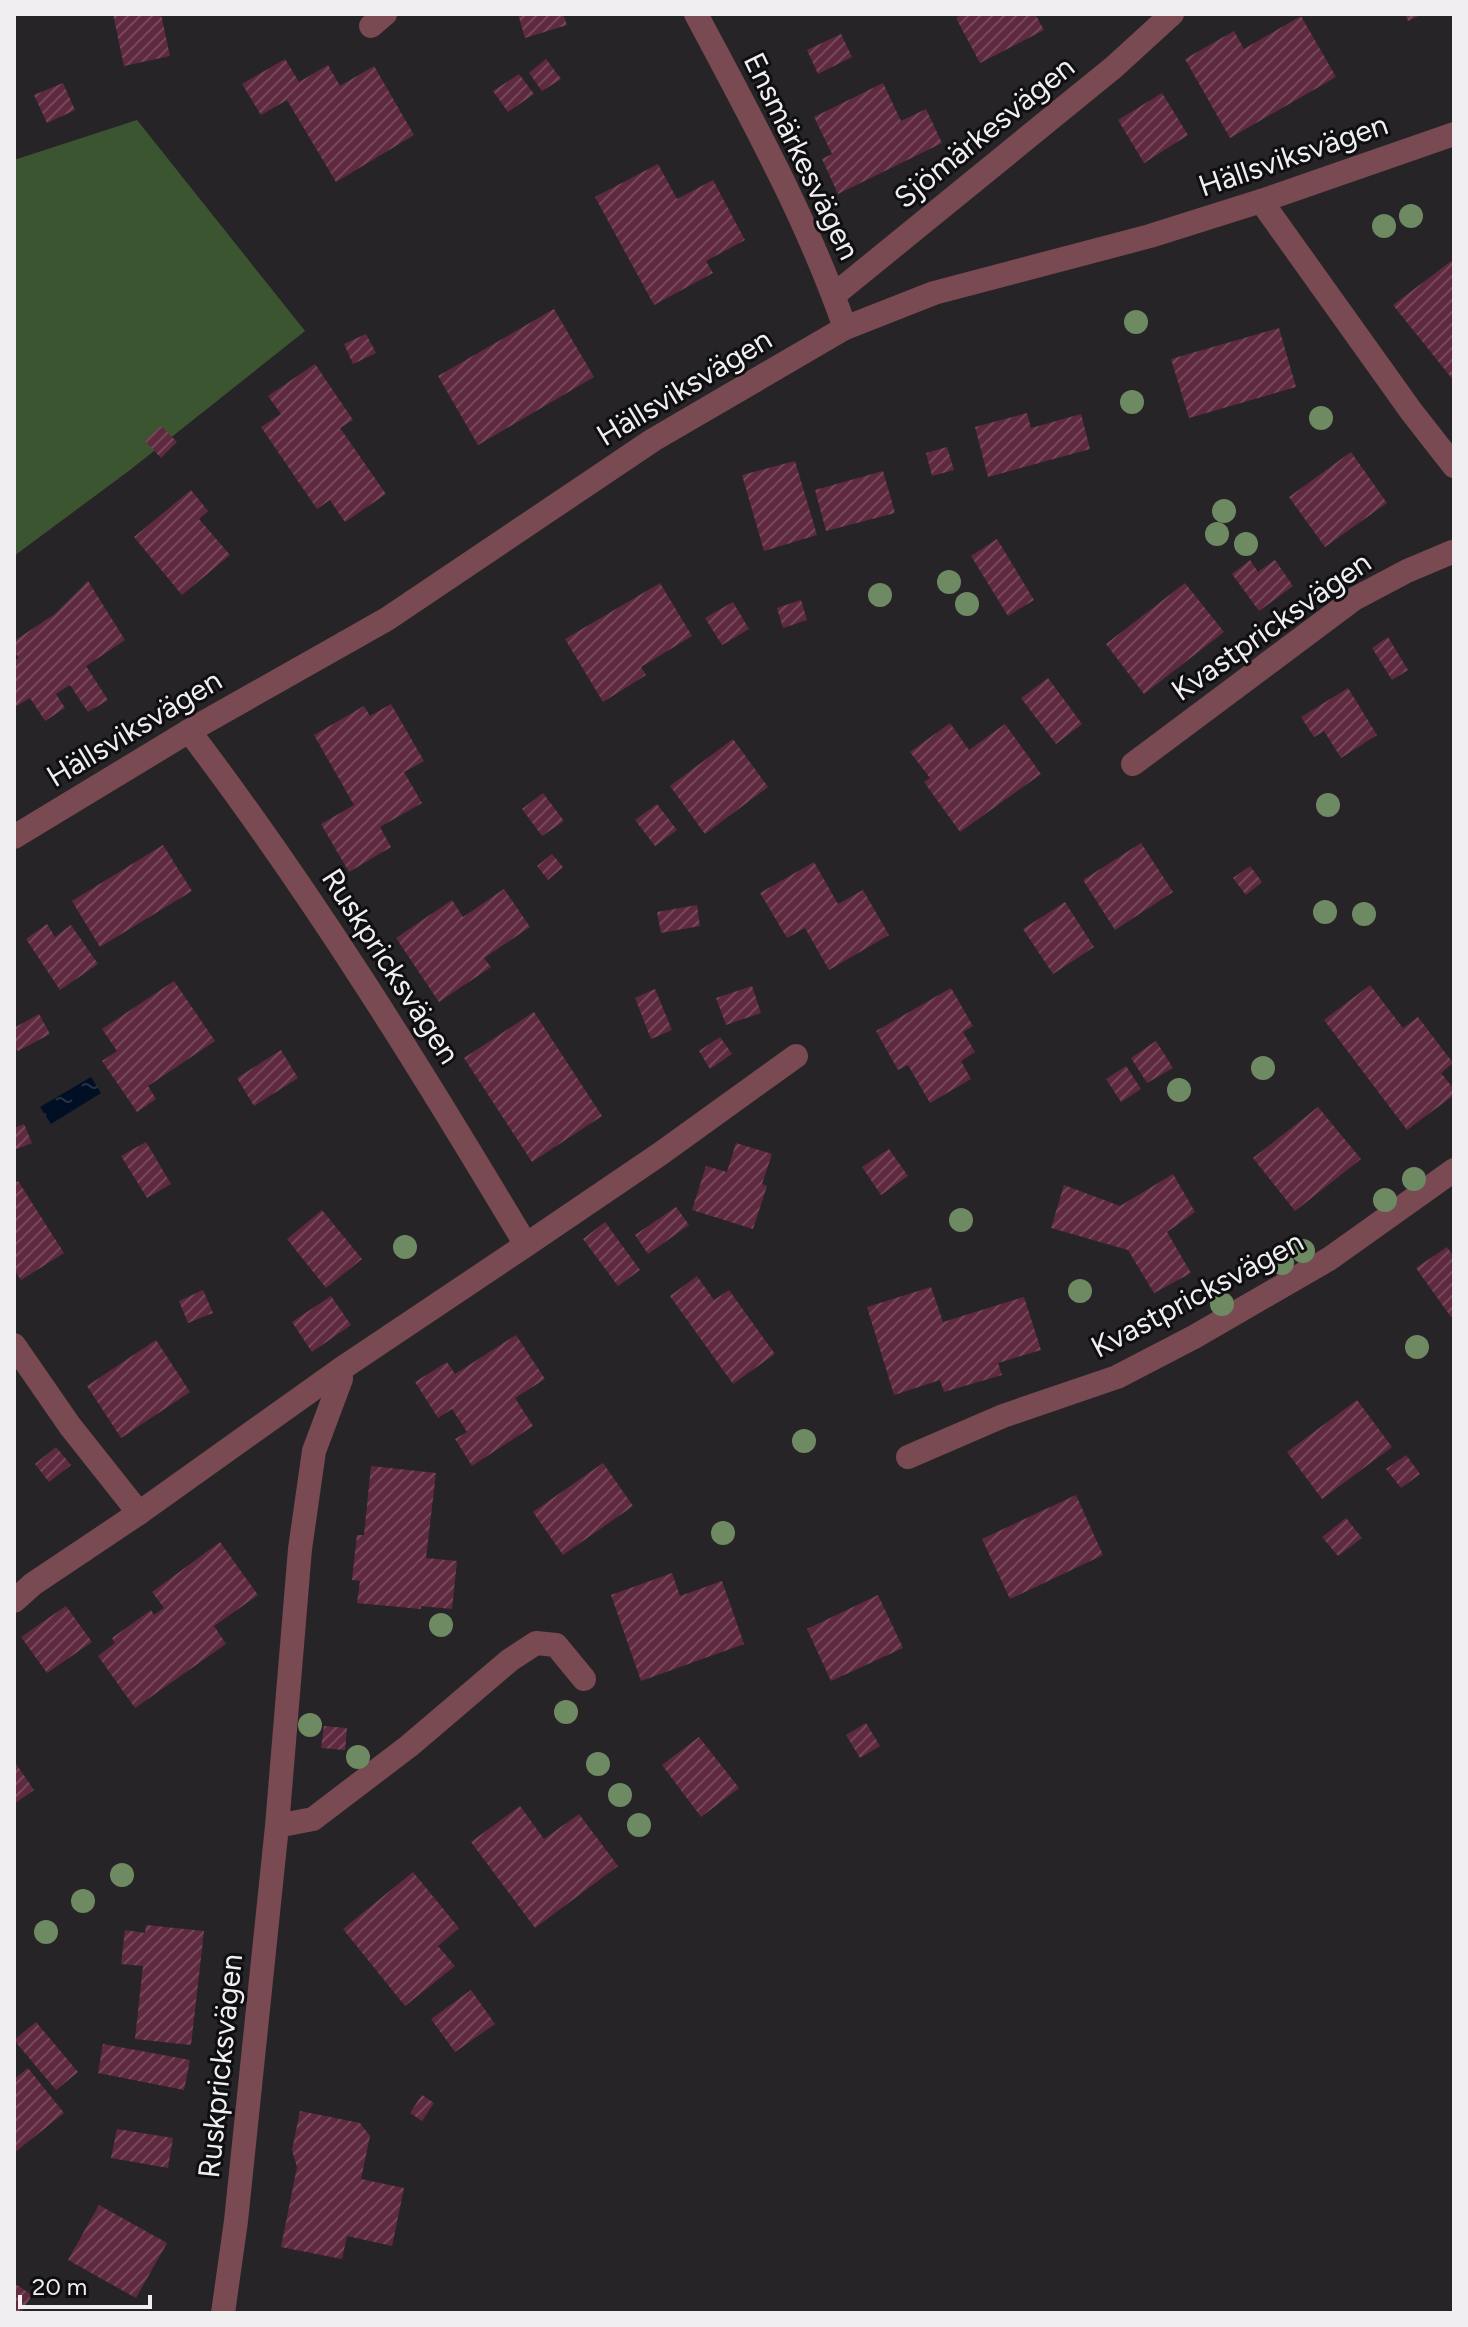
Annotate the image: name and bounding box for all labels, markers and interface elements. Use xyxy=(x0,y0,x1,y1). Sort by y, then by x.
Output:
street label: Ensmärkesvägen xyxy=(736,47,868,265)
street label: Sjömärkesvägen xyxy=(886,48,1082,216)
street label: Hällsviksvägen xyxy=(1194,105,1392,205)
street label: Hällsviksvägen xyxy=(590,320,778,454)
street label: Kvastpricksvägen xyxy=(1164,543,1378,709)
street label: Hällsviksvägen xyxy=(40,661,228,795)
street label: Ruskpricksvägen xyxy=(314,861,468,1071)
street label: Kvastpricksvägen xyxy=(1085,1222,1309,1366)
street label: Ruskpricksvägen xyxy=(190,1952,250,2180)
scale bar xyxy=(20,2259,150,2309)
text: 20 m xyxy=(32,2272,87,2301)

